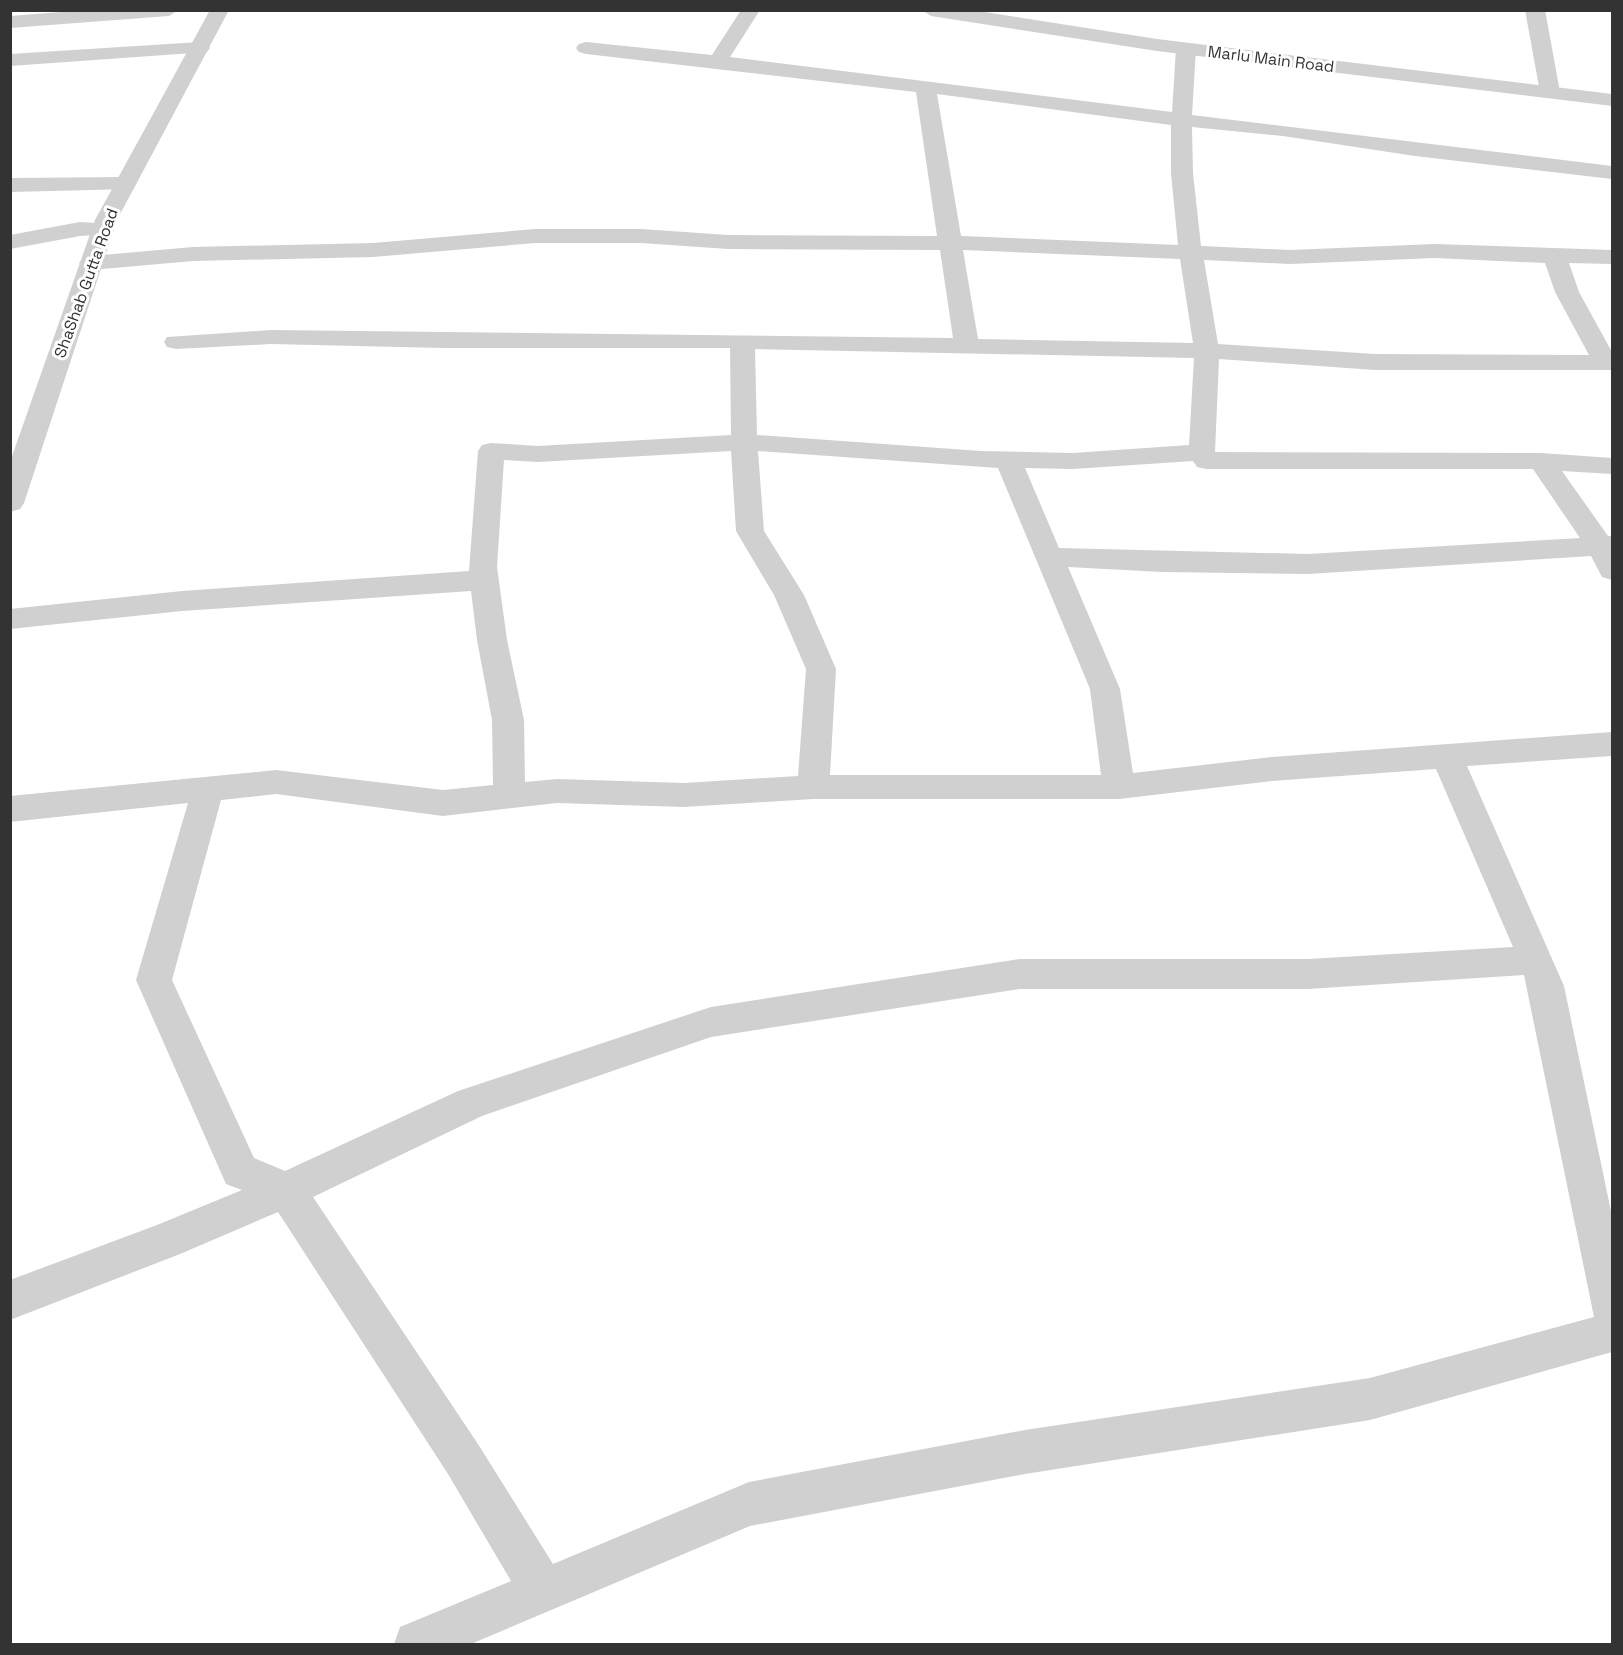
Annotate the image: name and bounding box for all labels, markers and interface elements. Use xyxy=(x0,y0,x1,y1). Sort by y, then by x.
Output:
street label: Marlu Main Road xyxy=(1207,41,1335,77)
street label: ShaShab Gutta Road xyxy=(49,205,123,361)

